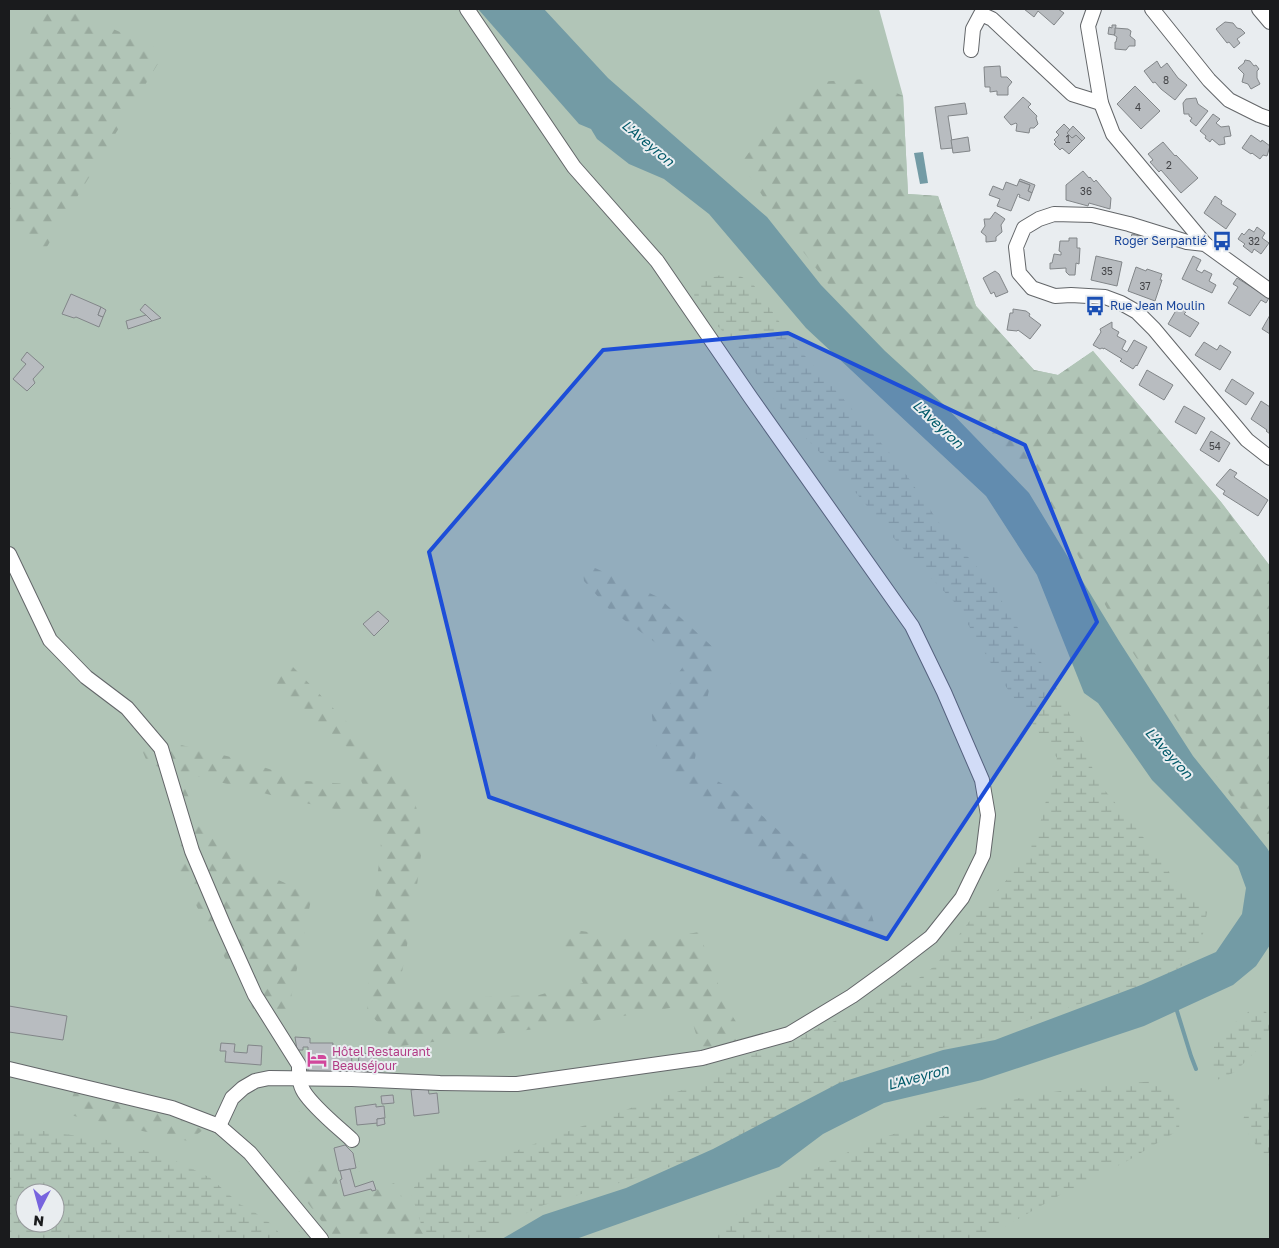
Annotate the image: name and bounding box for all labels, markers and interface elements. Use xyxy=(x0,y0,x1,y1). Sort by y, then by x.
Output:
house number: 8 xyxy=(1163,74,1169,86)
house number: 4 xyxy=(1135,101,1141,113)
water label: L'Aveyron xyxy=(619,116,679,170)
house number: 1 xyxy=(1066,133,1071,145)
house number: 2 xyxy=(1166,159,1172,171)
house number: 36 xyxy=(1080,185,1092,197)
bus stop icon: Roger Serpantié xyxy=(1211,230,1233,252)
place label: Roger Serpantié xyxy=(1114,233,1207,248)
house number: 32 xyxy=(1248,235,1260,247)
house number: 35 xyxy=(1101,265,1113,277)
house number: 37 xyxy=(1139,280,1151,292)
bus stop icon: Rue Jean Moulin xyxy=(1084,295,1106,317)
place label: Rue Jean Moulin xyxy=(1110,298,1205,313)
water label: L'Aveyron xyxy=(910,396,968,452)
house number: 54 xyxy=(1209,440,1221,452)
water label: L'Aveyron xyxy=(1142,724,1198,783)
place label: Hôtel Restaurant Beauséjour xyxy=(332,1044,431,1073)
hotel icon: Hôtel Restaurant Beauséjour xyxy=(306,1048,328,1070)
water label: L'Aveyron xyxy=(885,1060,952,1093)
north arrow xyxy=(15,1183,65,1233)
text: N xyxy=(32,1212,45,1230)

